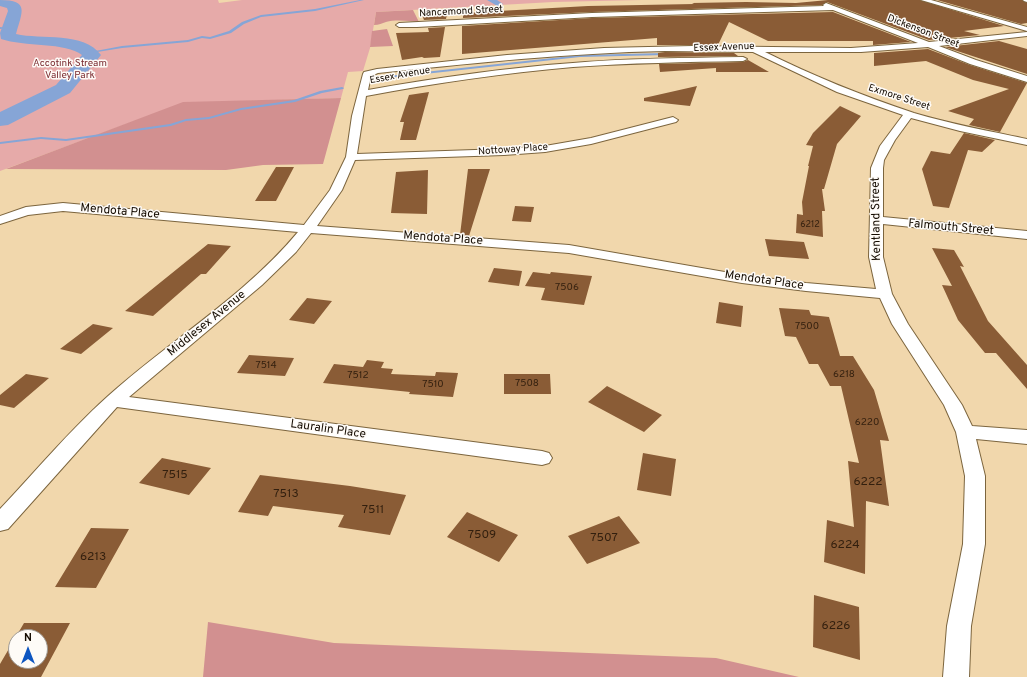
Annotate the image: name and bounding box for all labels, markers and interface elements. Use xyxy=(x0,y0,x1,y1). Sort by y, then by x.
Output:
street label: Nancemond Street xyxy=(419,4,503,20)
street label: Dickenson Street xyxy=(885,13,961,51)
street label: Essex Avenue xyxy=(693,41,755,55)
park label: Accotink Stream Valley Park xyxy=(33,58,107,82)
street label: Essex Avenue xyxy=(369,65,431,87)
street label: Exmore Street xyxy=(867,82,931,114)
street label: Nottoway Place xyxy=(478,142,548,158)
street label: Kentland Street xyxy=(869,177,885,261)
street label: Mendota Place xyxy=(80,201,160,223)
street label: Falmouth Street xyxy=(908,217,994,239)
house number: 6212 xyxy=(800,220,820,230)
street label: Mendota Place xyxy=(403,229,483,249)
street label: Mendota Place xyxy=(723,268,805,294)
house number: 7506 xyxy=(555,282,579,294)
street label: Middlesex Avenue xyxy=(165,288,249,360)
house number: 7500 xyxy=(795,321,819,333)
house number: 7514 xyxy=(255,360,277,372)
house number: 6218 xyxy=(833,369,855,381)
house number: 7512 xyxy=(347,370,369,382)
house number: 7508 xyxy=(515,378,539,390)
house number: 7510 xyxy=(422,379,444,391)
house number: 6220 xyxy=(855,417,879,429)
street label: Lauralin Place xyxy=(289,418,367,442)
house number: 7515 xyxy=(162,469,188,483)
house number: 6222 xyxy=(853,476,883,490)
house number: 7513 xyxy=(273,488,299,502)
house number: 7511 xyxy=(362,504,384,518)
house number: 7509 xyxy=(468,529,496,543)
house number: 7507 xyxy=(590,532,618,546)
house number: 6224 xyxy=(830,539,860,553)
house number: 6213 xyxy=(80,551,106,565)
house number: 6226 xyxy=(821,620,851,634)
north arrow xyxy=(8,629,48,669)
text: N xyxy=(24,631,32,645)

